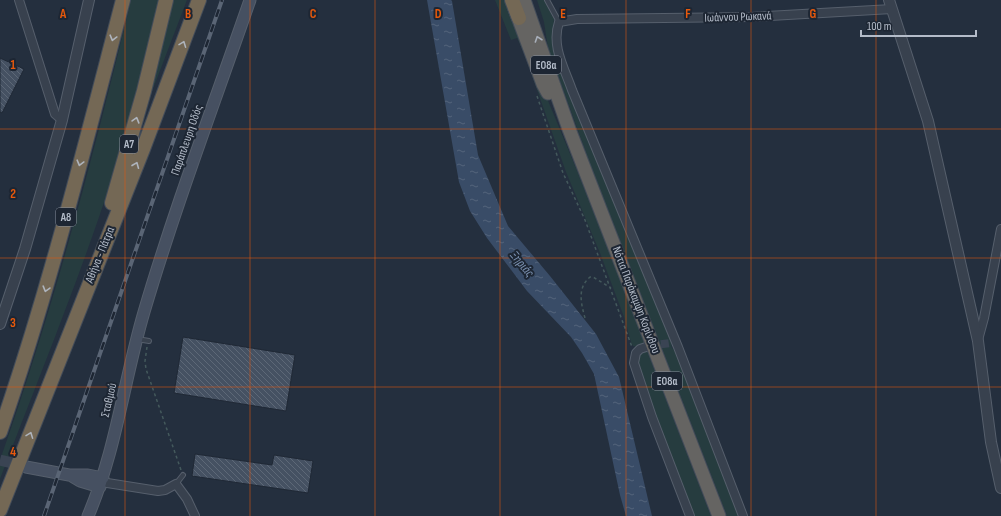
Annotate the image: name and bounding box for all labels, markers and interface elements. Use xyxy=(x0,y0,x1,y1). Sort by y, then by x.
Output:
text: A xyxy=(59,6,67,22)
text: B xyxy=(185,6,191,22)
text: C xyxy=(310,6,317,22)
text: D xyxy=(435,6,442,22)
text: E xyxy=(560,6,566,22)
text: F xyxy=(685,6,691,22)
text: G xyxy=(810,6,817,22)
street label: Ιωάννου Ρωκανά xyxy=(704,8,772,26)
scale bar xyxy=(861,12,976,38)
text: 100 m xyxy=(867,19,892,34)
one-way arrow xyxy=(109,34,118,41)
one-way arrow xyxy=(534,36,543,43)
one-way arrow xyxy=(179,41,187,48)
road number: ΕΟ8α xyxy=(531,56,561,74)
text: 1 xyxy=(10,57,16,73)
street label: Παράπλευρη Οδός xyxy=(168,102,206,177)
one-way arrow xyxy=(131,116,140,123)
road number: Α7 xyxy=(120,135,138,153)
one-way arrow xyxy=(76,160,85,167)
one-way arrow xyxy=(131,162,139,170)
text: 2 xyxy=(10,186,16,202)
road number: Α8 xyxy=(56,208,76,226)
street label: Αθήνα - Πάτρα xyxy=(82,225,118,286)
street label: Νότια Παράκαμψη Κορίνθου xyxy=(609,244,663,356)
water label: Ξηριάς xyxy=(506,247,538,281)
one-way arrow xyxy=(42,285,51,292)
text: 3 xyxy=(10,315,16,331)
road number: ΕΟ8α xyxy=(652,372,682,390)
street label: Σταθμού xyxy=(98,381,120,419)
one-way arrow xyxy=(25,431,33,438)
text: 4 xyxy=(10,444,16,460)

